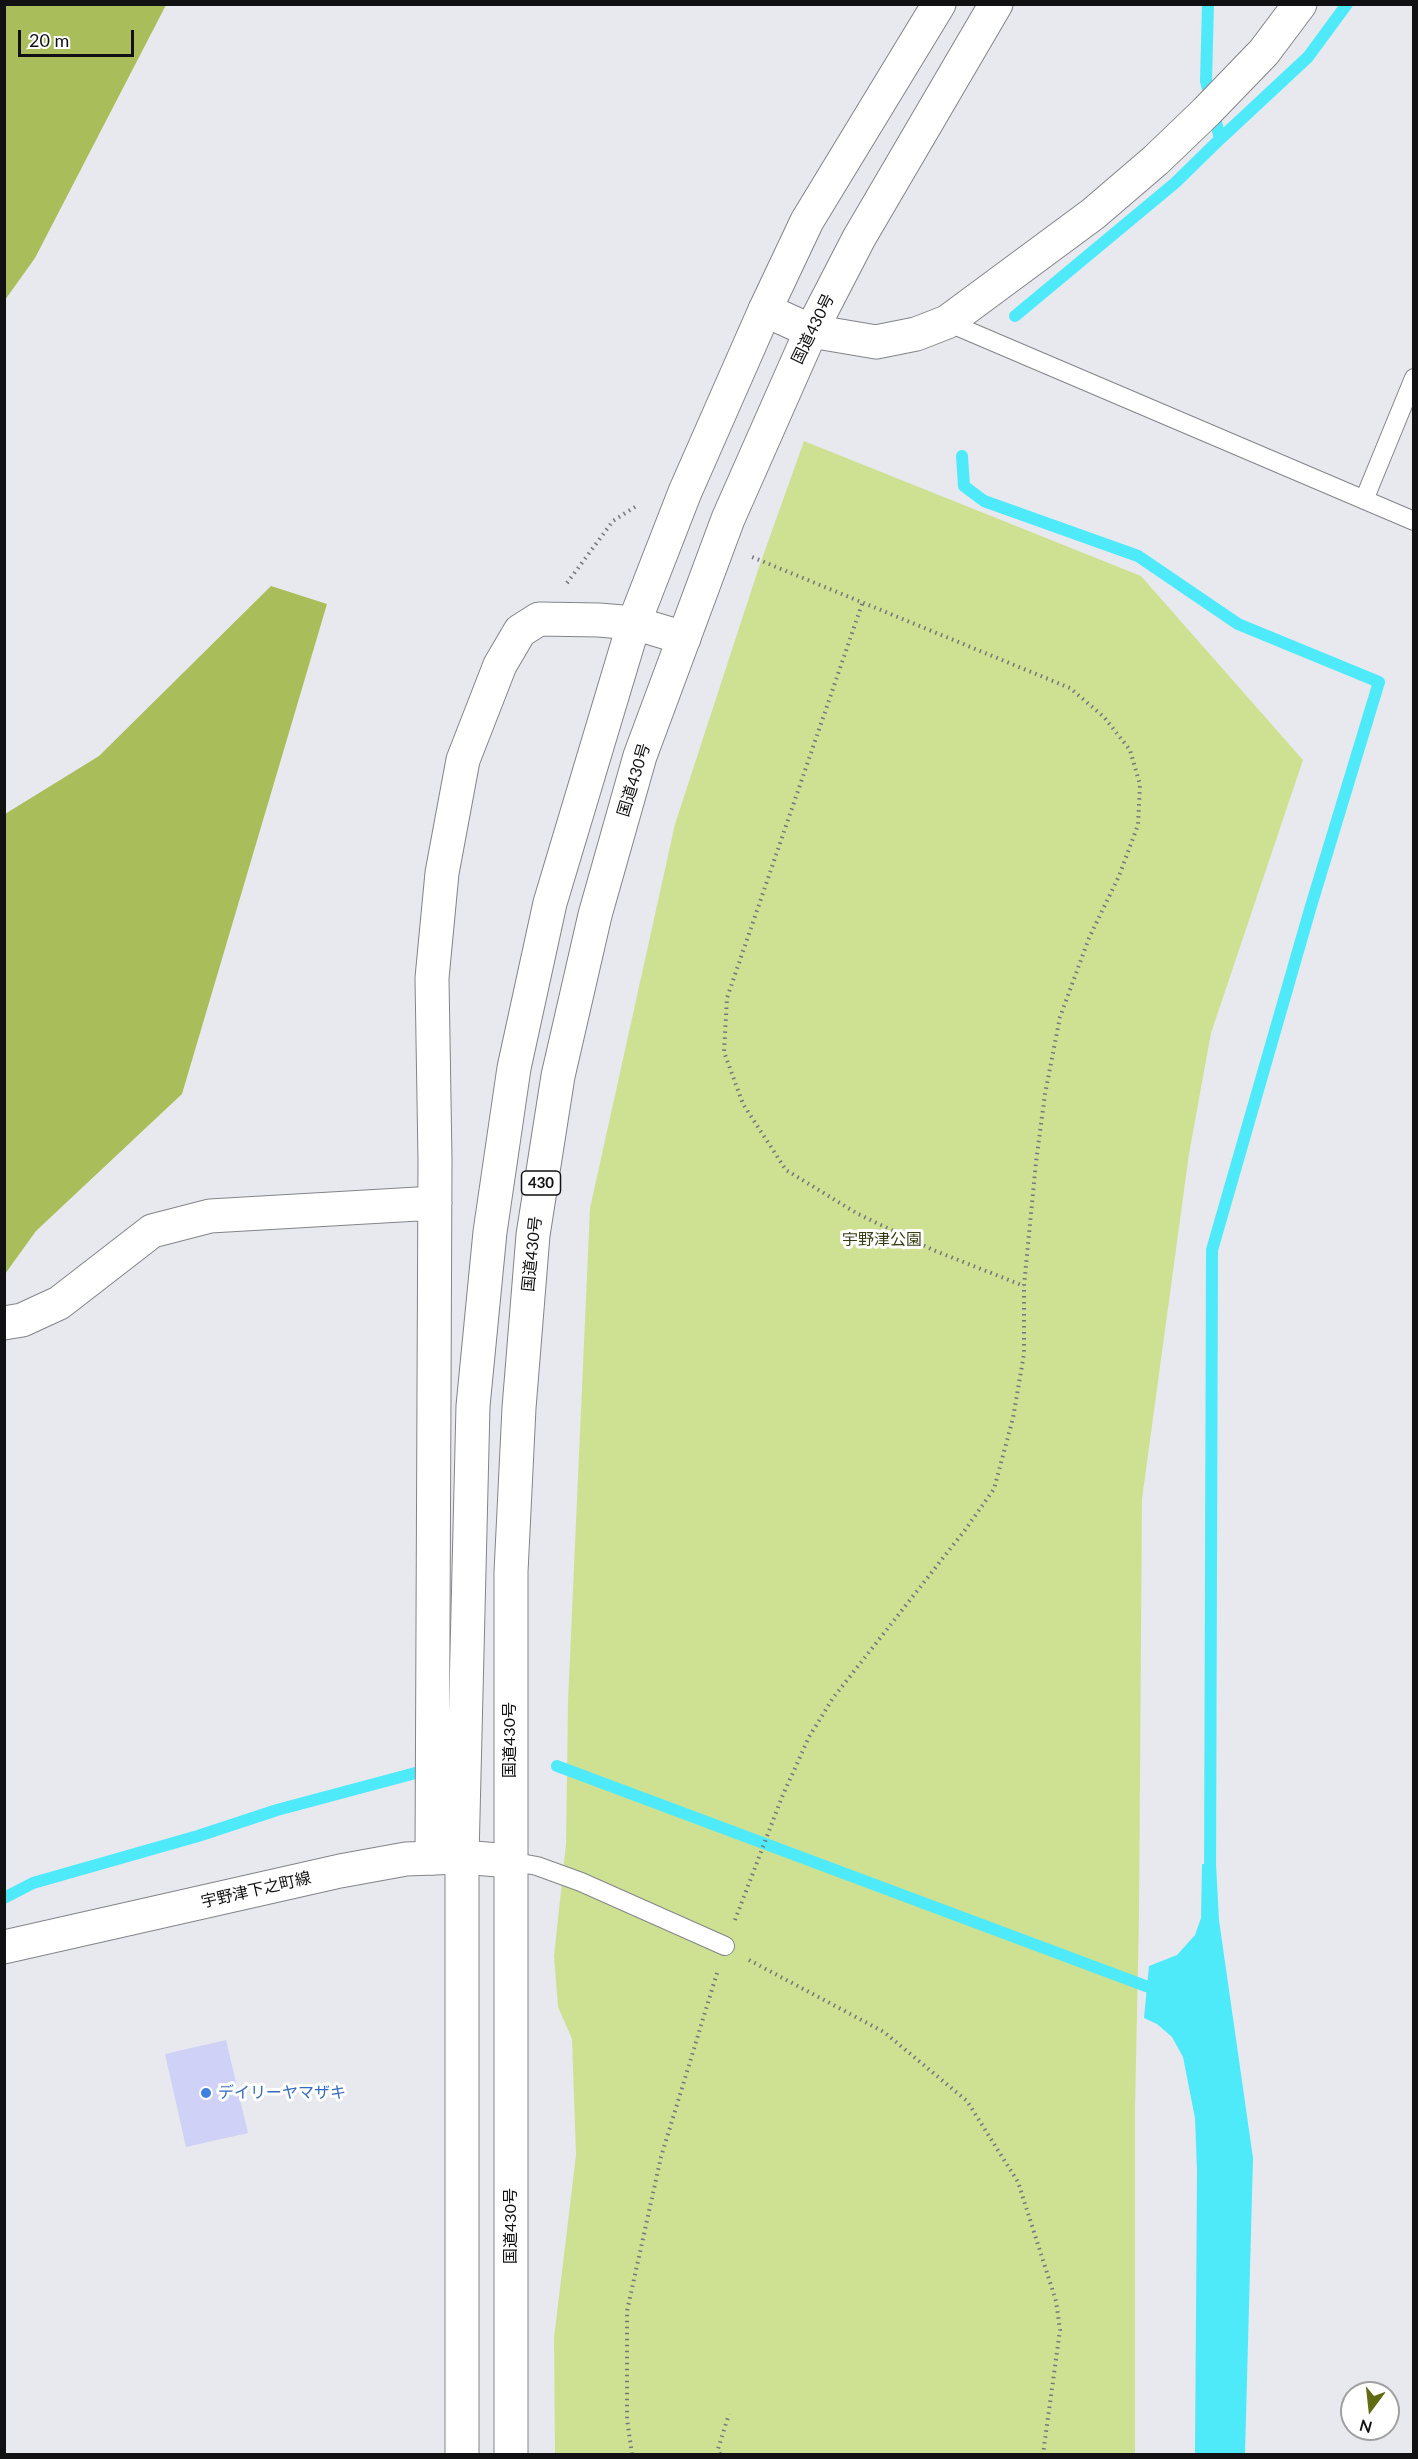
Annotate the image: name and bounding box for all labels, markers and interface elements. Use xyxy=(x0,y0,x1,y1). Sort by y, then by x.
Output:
scale bar xyxy=(21,18,136,56)
text: 20 m xyxy=(29,29,69,51)
street label: 国道430号 xyxy=(788,291,838,367)
street label: 国道430号 xyxy=(614,741,654,819)
road number: 430 xyxy=(522,1171,560,1195)
street label: 国道430号 xyxy=(518,1215,546,1293)
park label: 宇野津公園 xyxy=(842,1230,922,1250)
street label: 国道430号 xyxy=(500,1702,520,1778)
street label: 宇野津下之町線 xyxy=(199,1868,313,1912)
place label: デイリーヤマザキ xyxy=(218,2083,346,2103)
marker: デイリーヤマザキ xyxy=(199,2086,213,2100)
street label: 国道430号 xyxy=(501,2188,521,2264)
north arrow xyxy=(1340,2381,1400,2441)
text: N xyxy=(1357,2416,1374,2438)

